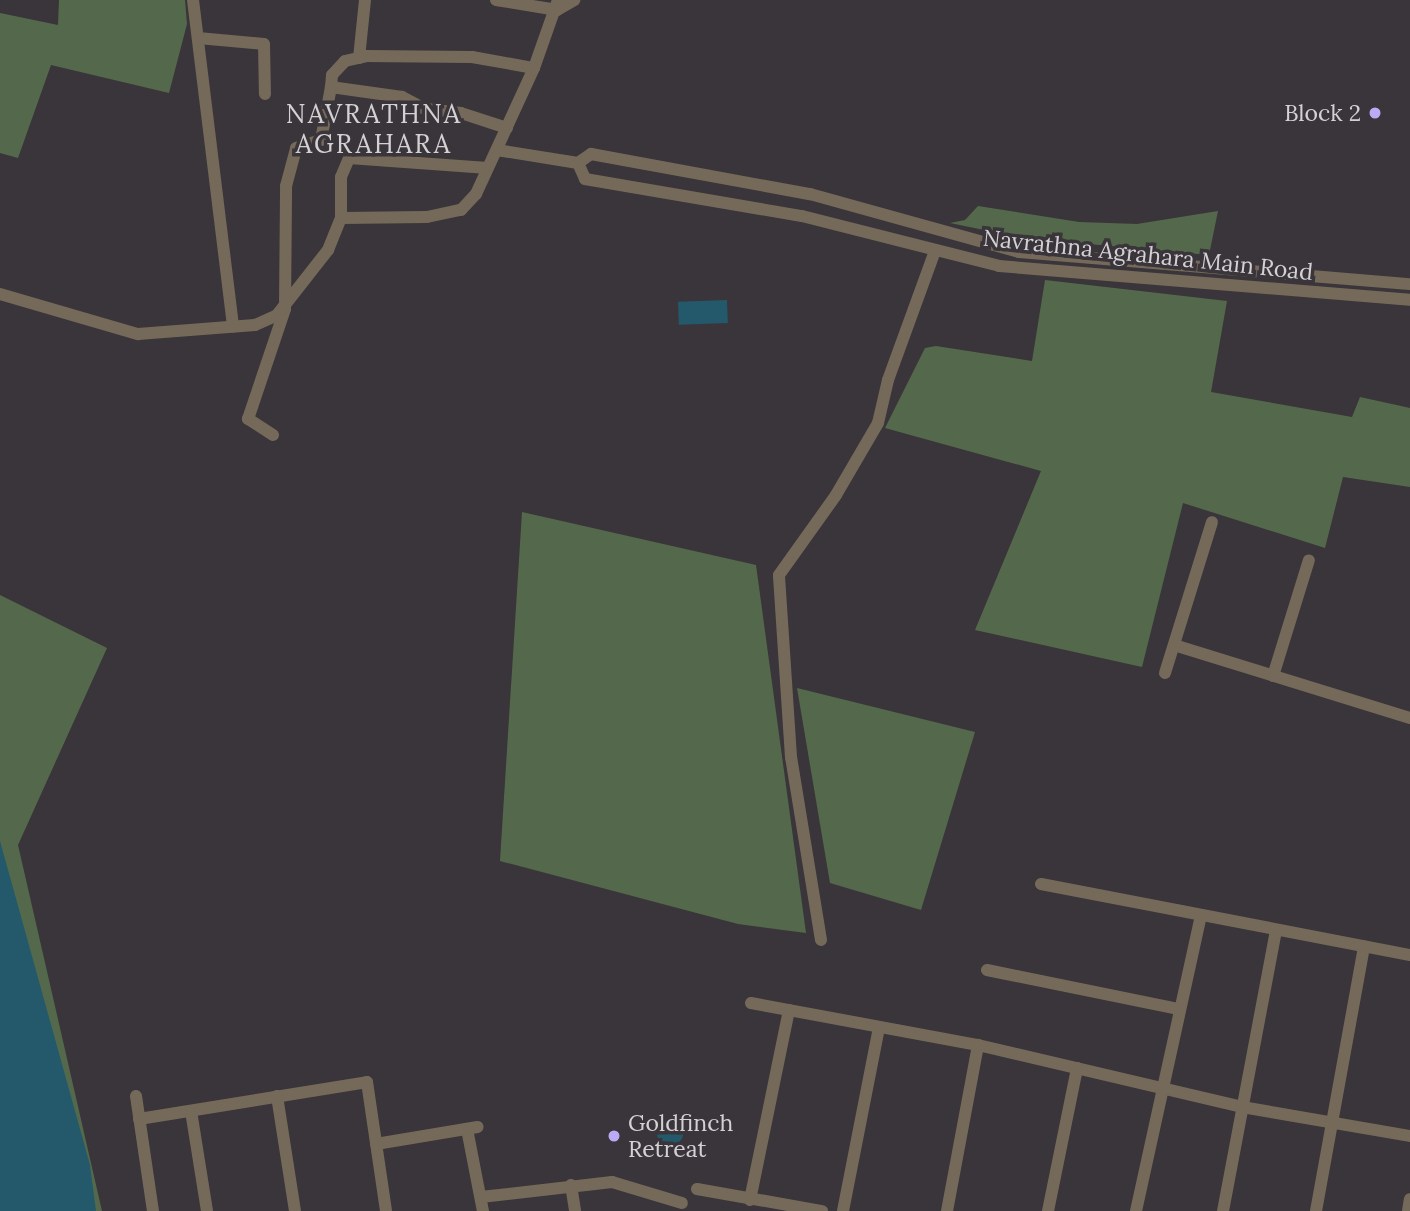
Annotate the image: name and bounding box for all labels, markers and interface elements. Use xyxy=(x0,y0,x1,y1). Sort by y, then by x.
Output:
district label: NAVRATHNA AGRAHARA xyxy=(287,98,461,160)
place label: Block 2 xyxy=(1284,99,1361,127)
marker: Block 2 xyxy=(1367,105,1383,121)
street label: Navrathna Agrahara Main Road xyxy=(982,224,1314,286)
place label: Goldfinch Retreat xyxy=(628,1109,733,1163)
marker: Goldfinch Retreat xyxy=(606,1128,622,1144)

